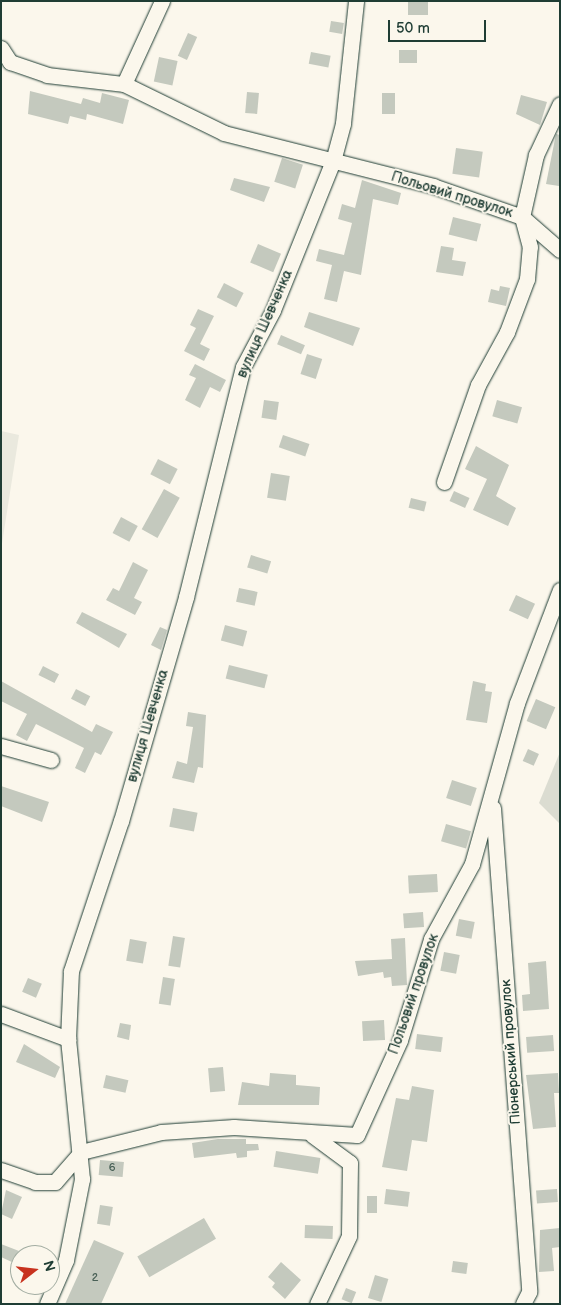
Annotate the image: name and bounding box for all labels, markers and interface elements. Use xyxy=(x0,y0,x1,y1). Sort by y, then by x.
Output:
scale bar xyxy=(391,10,488,42)
text: 50 m xyxy=(396,19,430,38)
street label: Польовий провулок xyxy=(389,168,515,222)
street label: вулиця Шевченка xyxy=(234,267,296,381)
street label: вулиця Шевченка xyxy=(124,668,172,784)
street label: Польовий провулок xyxy=(385,931,443,1057)
street label: Піонерський провулок xyxy=(498,979,524,1125)
house number: 6 xyxy=(109,1161,115,1175)
north arrow xyxy=(10,1245,60,1295)
text: N xyxy=(39,1259,59,1273)
house number: 2 xyxy=(92,1271,98,1285)

